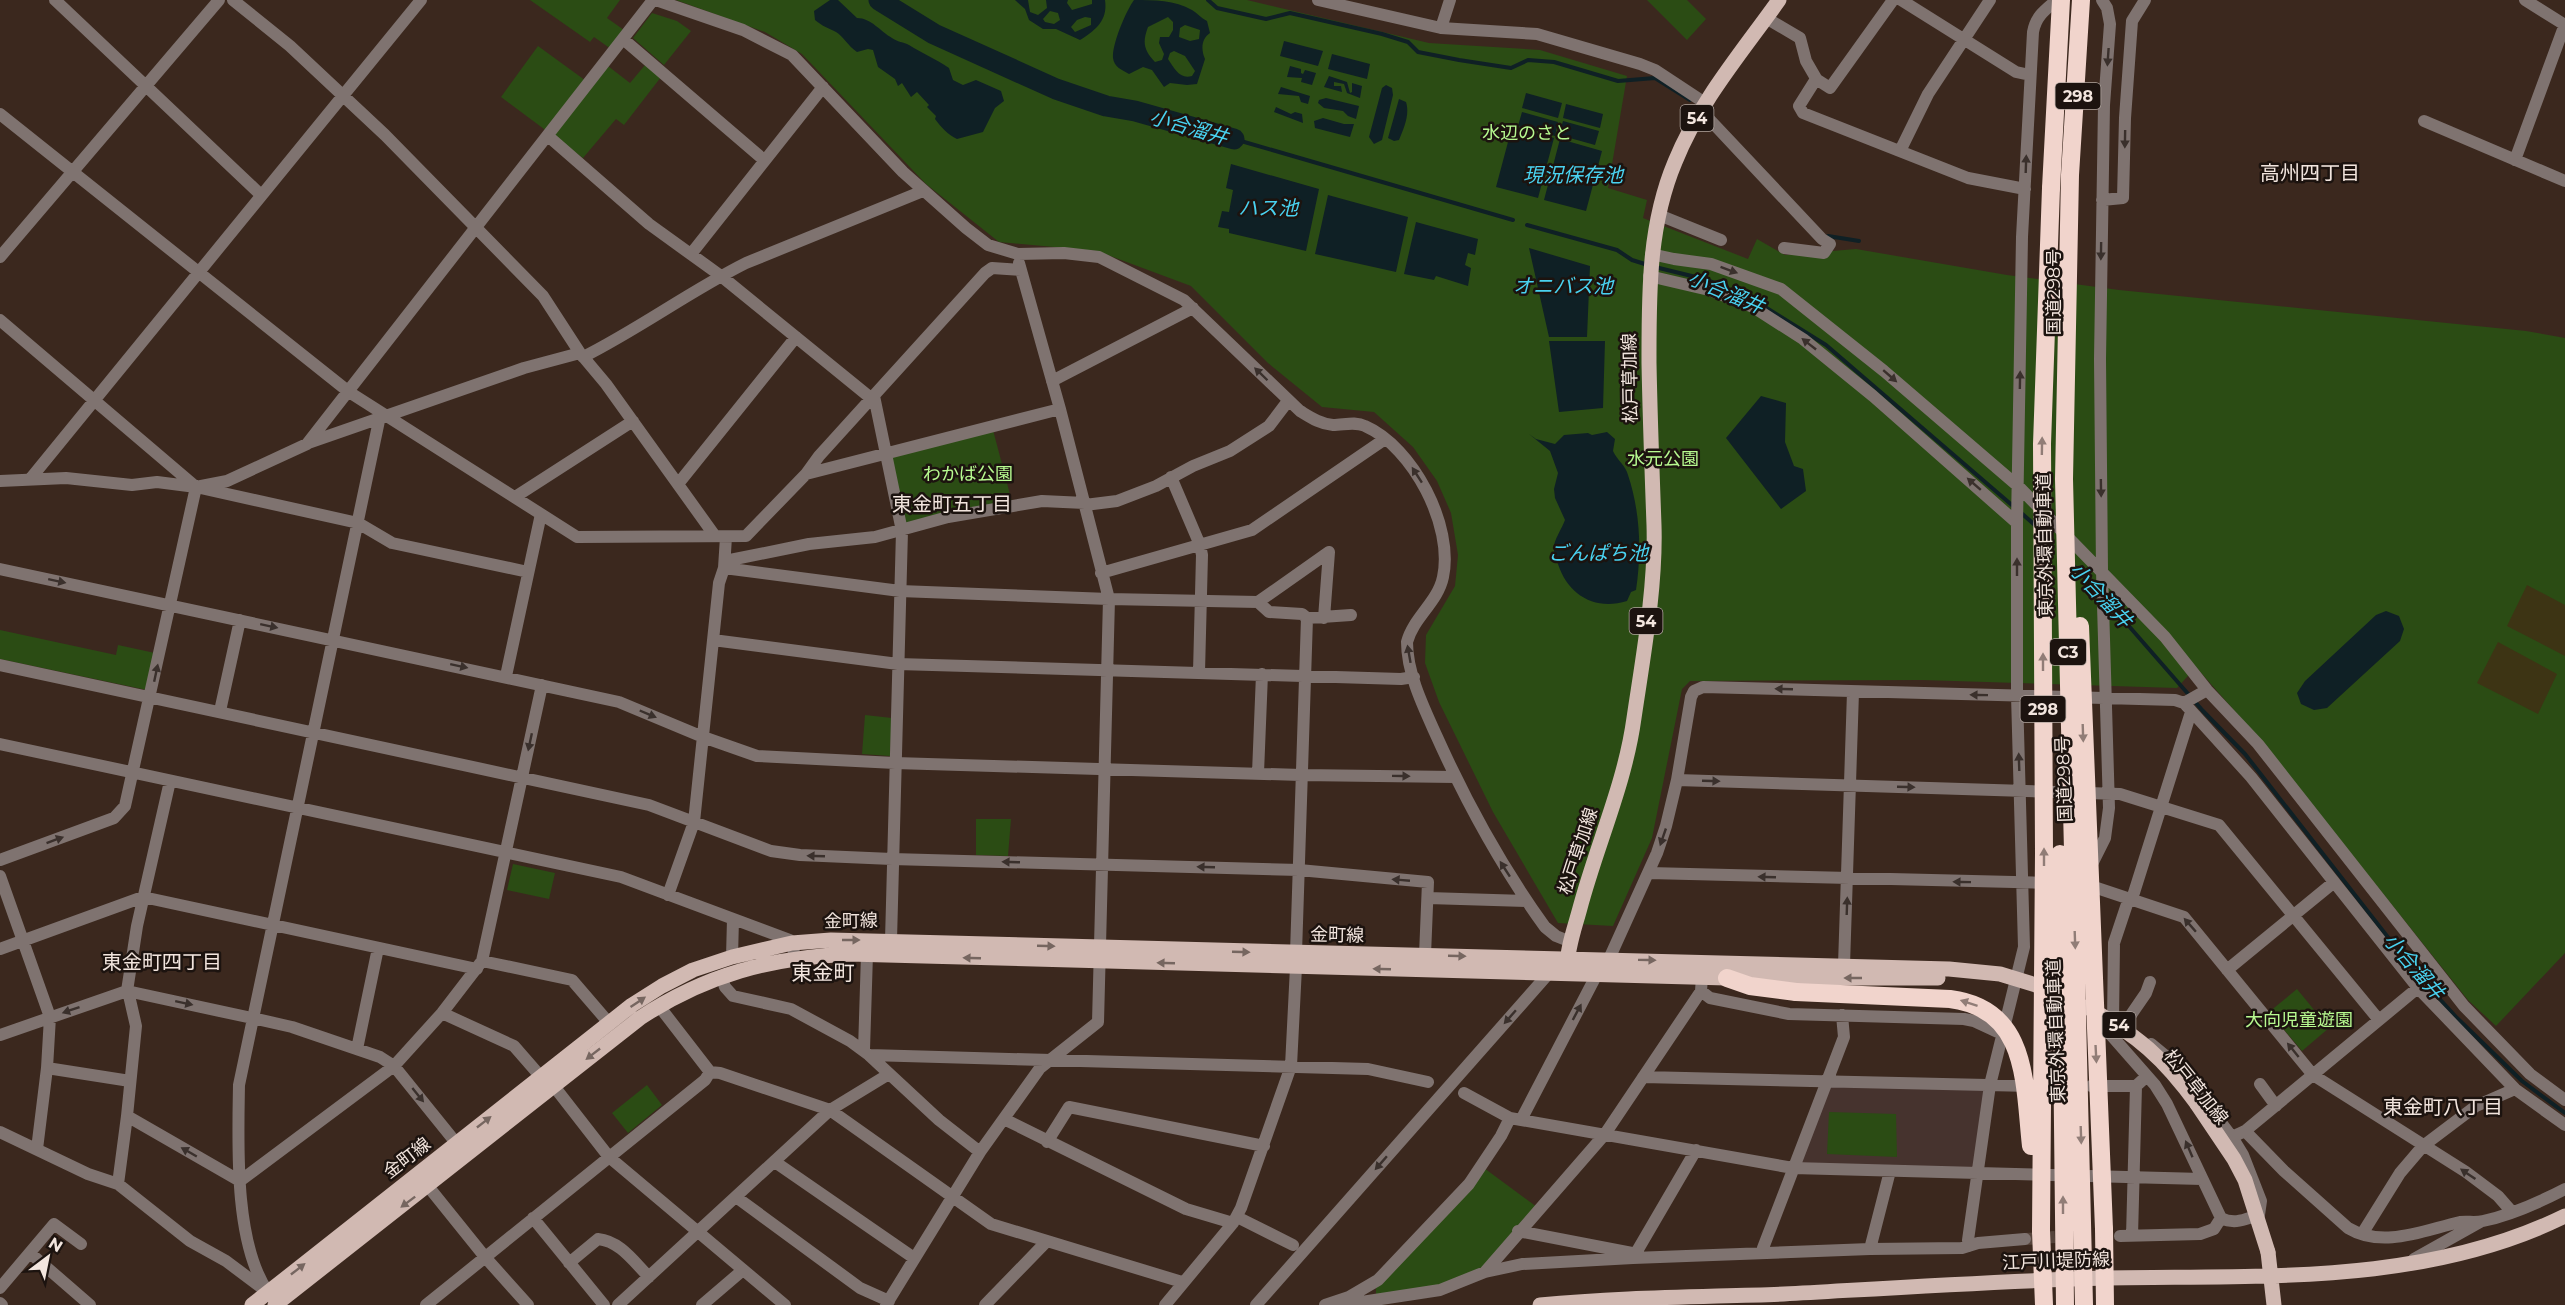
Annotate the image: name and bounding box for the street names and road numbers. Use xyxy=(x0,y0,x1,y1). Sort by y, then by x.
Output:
road number: 298 xyxy=(2056,83,2100,109)
road number: 54 xyxy=(1680,105,1714,131)
street label: 国道298号 xyxy=(2043,249,2065,335)
street label: 松戸草加線 xyxy=(1618,333,1642,423)
street label: 東京外環自動車道 xyxy=(2033,473,2057,617)
road number: 54 xyxy=(1630,608,1662,634)
road number: C3 xyxy=(2050,639,2086,665)
road number: 298 xyxy=(2020,696,2066,722)
street label: 国道298号 xyxy=(2051,735,2077,823)
street label: 松戸草加線 xyxy=(1554,805,1602,897)
street label: 金町線 xyxy=(824,910,878,932)
street label: 金町線 xyxy=(1310,924,1364,946)
street label: 東京外環自動車道 xyxy=(2042,959,2070,1103)
road number: 54 xyxy=(2102,1012,2136,1038)
street label: 松戸草加線 xyxy=(2159,1045,2233,1129)
street label: 金町線 xyxy=(379,1133,435,1183)
street label: 江戸川堤防線 xyxy=(2002,1248,2110,1274)

